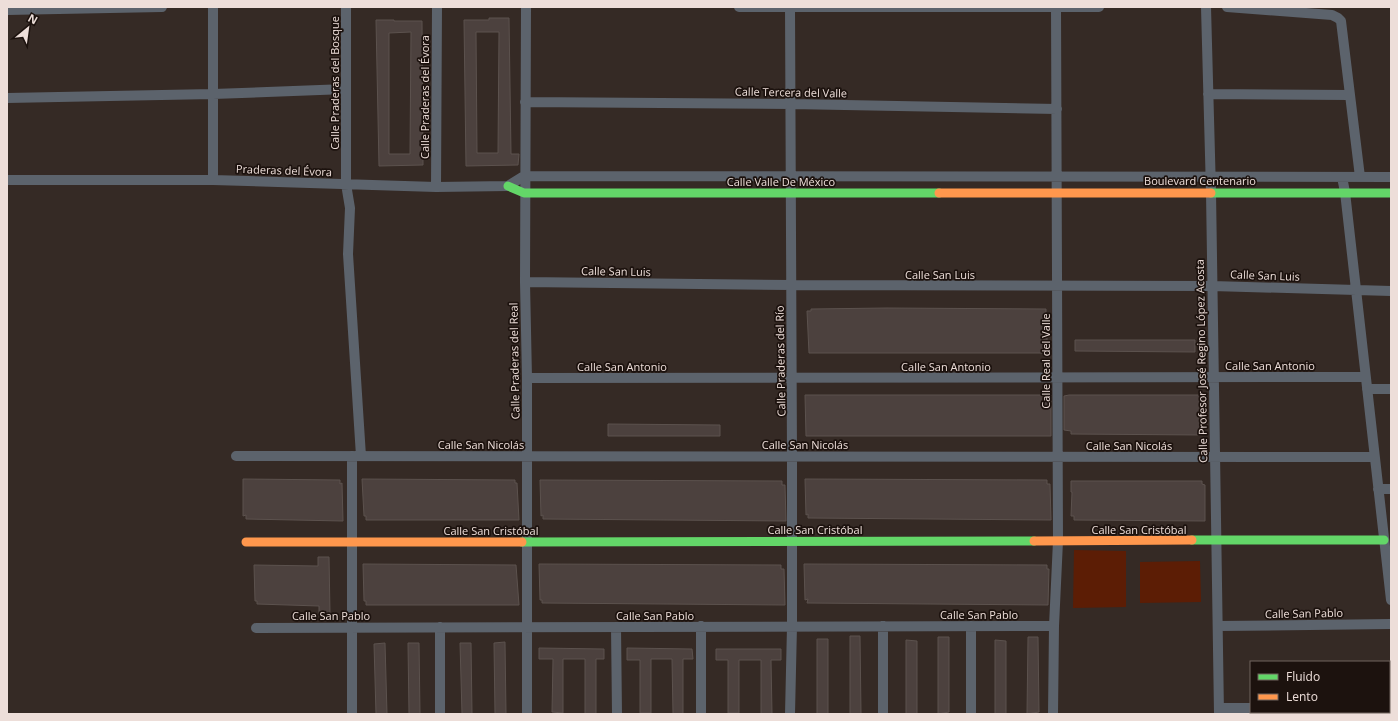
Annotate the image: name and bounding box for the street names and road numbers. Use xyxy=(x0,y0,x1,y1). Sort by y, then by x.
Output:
street label: Calle Praderas del Bosque xyxy=(327,16,342,150)
street label: Calle Praderas del Évora xyxy=(417,35,432,159)
street label: Calle Tercera del Valle xyxy=(735,84,847,100)
street label: Praderas del Évora xyxy=(236,161,332,179)
street label: Boulevard Centenario xyxy=(1144,173,1256,188)
street label: Calle Valle De México xyxy=(727,174,836,189)
street label: Calle Profesor José Regino López Acosta xyxy=(1192,259,1210,463)
street label: Calle San Luis xyxy=(581,263,651,279)
street label: Calle San Luis xyxy=(1230,266,1300,284)
street label: Calle San Luis xyxy=(905,267,975,282)
street label: Calle Praderas del Real xyxy=(505,302,523,420)
street label: Calle Praderas del Río xyxy=(772,305,788,417)
street label: Calle Real del Valle xyxy=(1038,313,1053,409)
street label: Calle San Antonio xyxy=(1225,358,1315,373)
street label: Calle San Antonio xyxy=(577,359,667,374)
street label: Calle San Antonio xyxy=(901,359,991,374)
street label: Calle San Nicolás xyxy=(438,437,524,452)
street label: Calle San Nicolás xyxy=(762,437,848,452)
street label: Calle San Nicolás xyxy=(1086,438,1172,453)
street label: Calle San Cristóbal xyxy=(768,522,862,537)
street label: Calle San Cristóbal xyxy=(1092,522,1186,537)
street label: Calle San Cristóbal xyxy=(444,523,538,538)
street label: Calle San Pablo xyxy=(1265,605,1344,621)
street label: Calle San Pablo xyxy=(940,607,1018,622)
street label: Calle San Pablo xyxy=(292,608,370,623)
street label: Calle San Pablo xyxy=(616,608,694,623)

